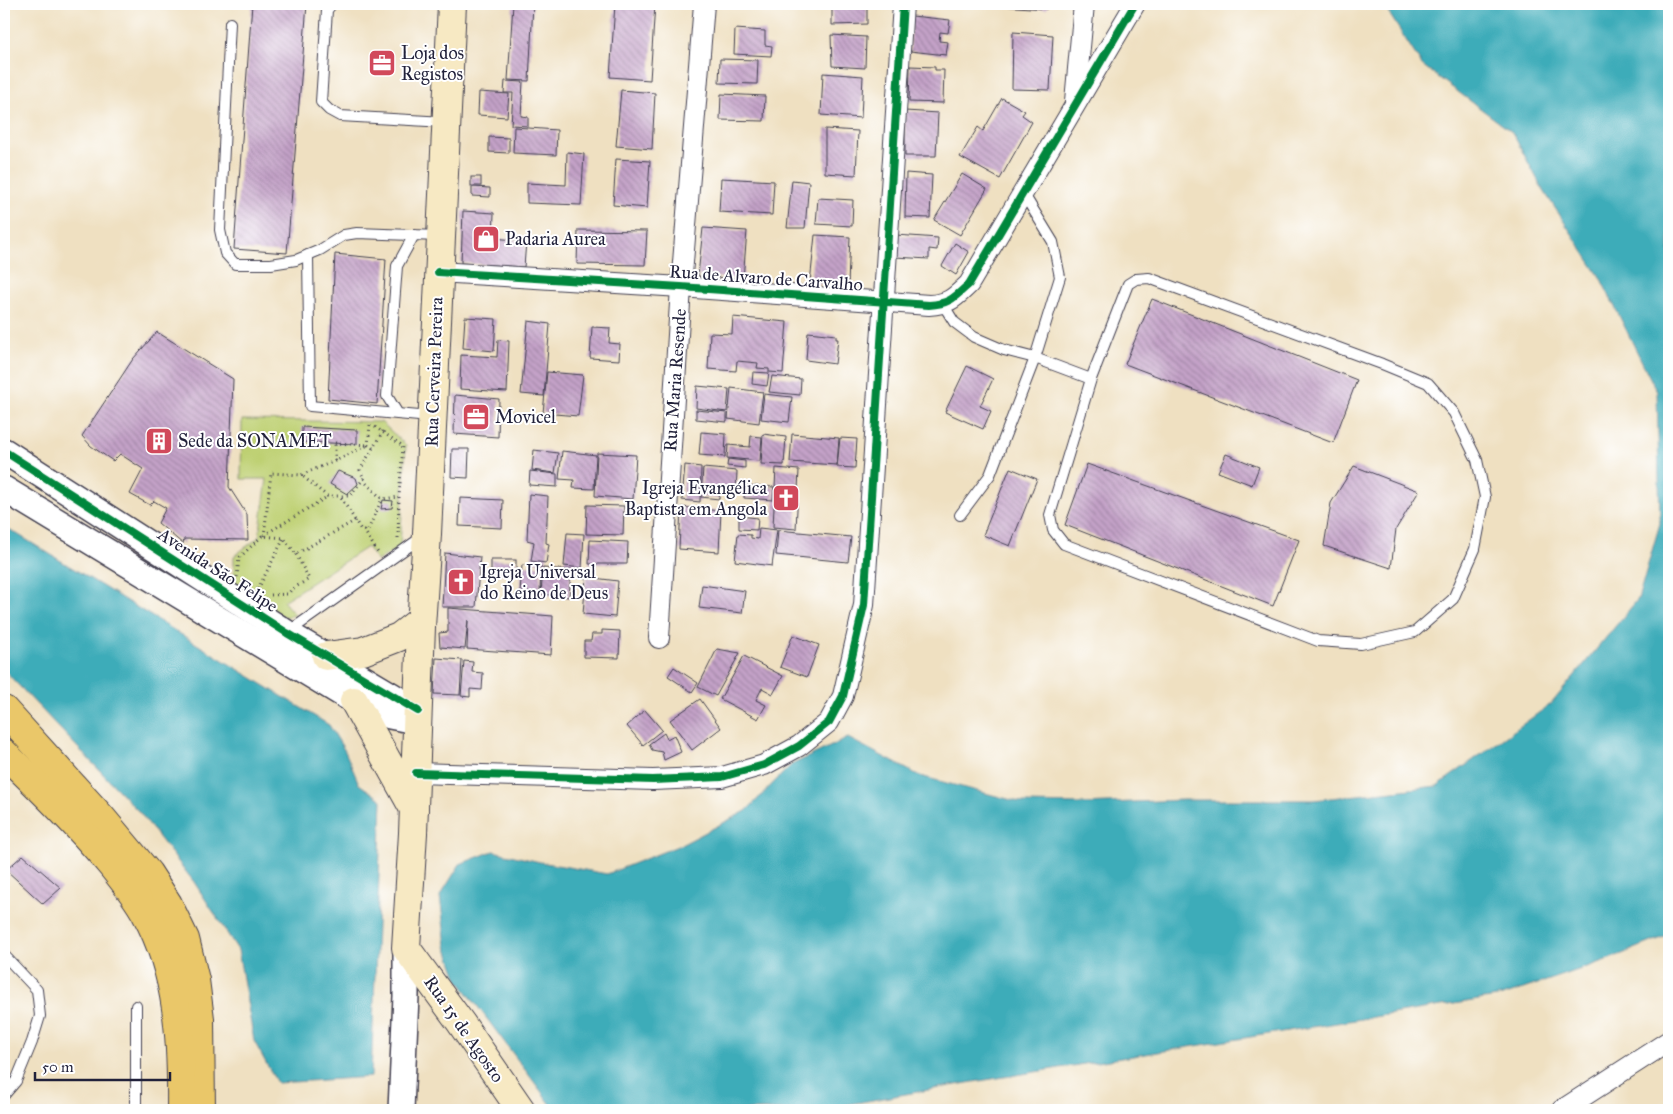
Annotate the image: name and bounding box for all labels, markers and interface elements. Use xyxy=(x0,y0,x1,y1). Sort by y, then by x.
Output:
place label: Loja dos Registos xyxy=(401,42,464,86)
office icon: Loja dos Registos xyxy=(367,48,397,78)
shop icon: Padaria Aurea xyxy=(471,224,501,254)
place label: Padaria Aurea xyxy=(505,228,606,250)
street label: Rua de Alvaro de Carvalho xyxy=(668,260,864,296)
street label: Rua Cerveira Pereira xyxy=(420,296,448,447)
street label: Rua Maria Resende xyxy=(659,308,691,452)
office icon: Movicel xyxy=(461,402,491,432)
place label: Movicel xyxy=(495,406,556,428)
building icon: Sede da SONAMET xyxy=(144,426,174,456)
place label: Sede da SONAMET xyxy=(178,430,332,452)
place label: Igreja Evangélica Baptista em Angola xyxy=(624,477,767,521)
church icon: Igreja Evangélica Baptista em Angola xyxy=(771,483,801,513)
street label: Avenida São Felipe xyxy=(153,522,282,617)
place label: Igreja Universal do Reino de Deus xyxy=(480,561,608,604)
church icon: Igreja Universal do Reino de Deus xyxy=(446,567,476,597)
street label: Rua 15 de Agosto xyxy=(418,971,509,1087)
scale bar xyxy=(35,1049,170,1081)
text: 50 m xyxy=(42,1058,74,1076)

